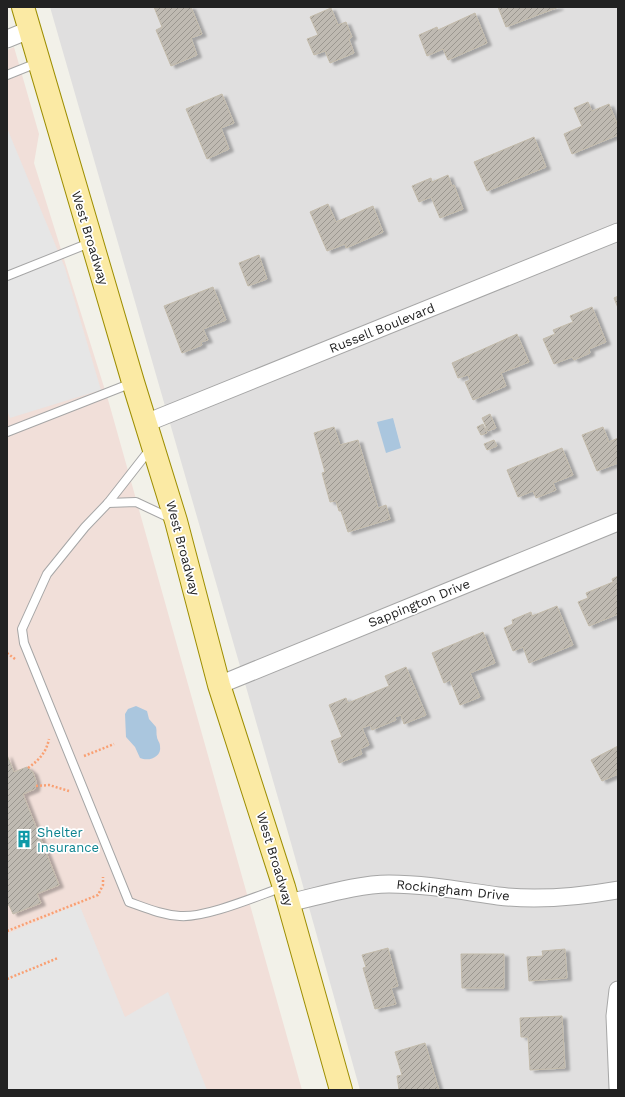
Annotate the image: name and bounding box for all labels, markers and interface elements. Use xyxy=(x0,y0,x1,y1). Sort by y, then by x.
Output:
street label: West Broadway xyxy=(69,189,112,287)
street label: Russell Boulevard xyxy=(327,300,437,356)
street label: West Broadway xyxy=(163,499,203,597)
street label: Sappington Drive xyxy=(366,576,472,630)
street label: West Broadway xyxy=(254,810,297,908)
place label: Shelter Insurance xyxy=(37,825,99,855)
building icon: Shelter Insurance xyxy=(14,829,34,849)
street label: Rockingham Drive xyxy=(396,877,510,903)

